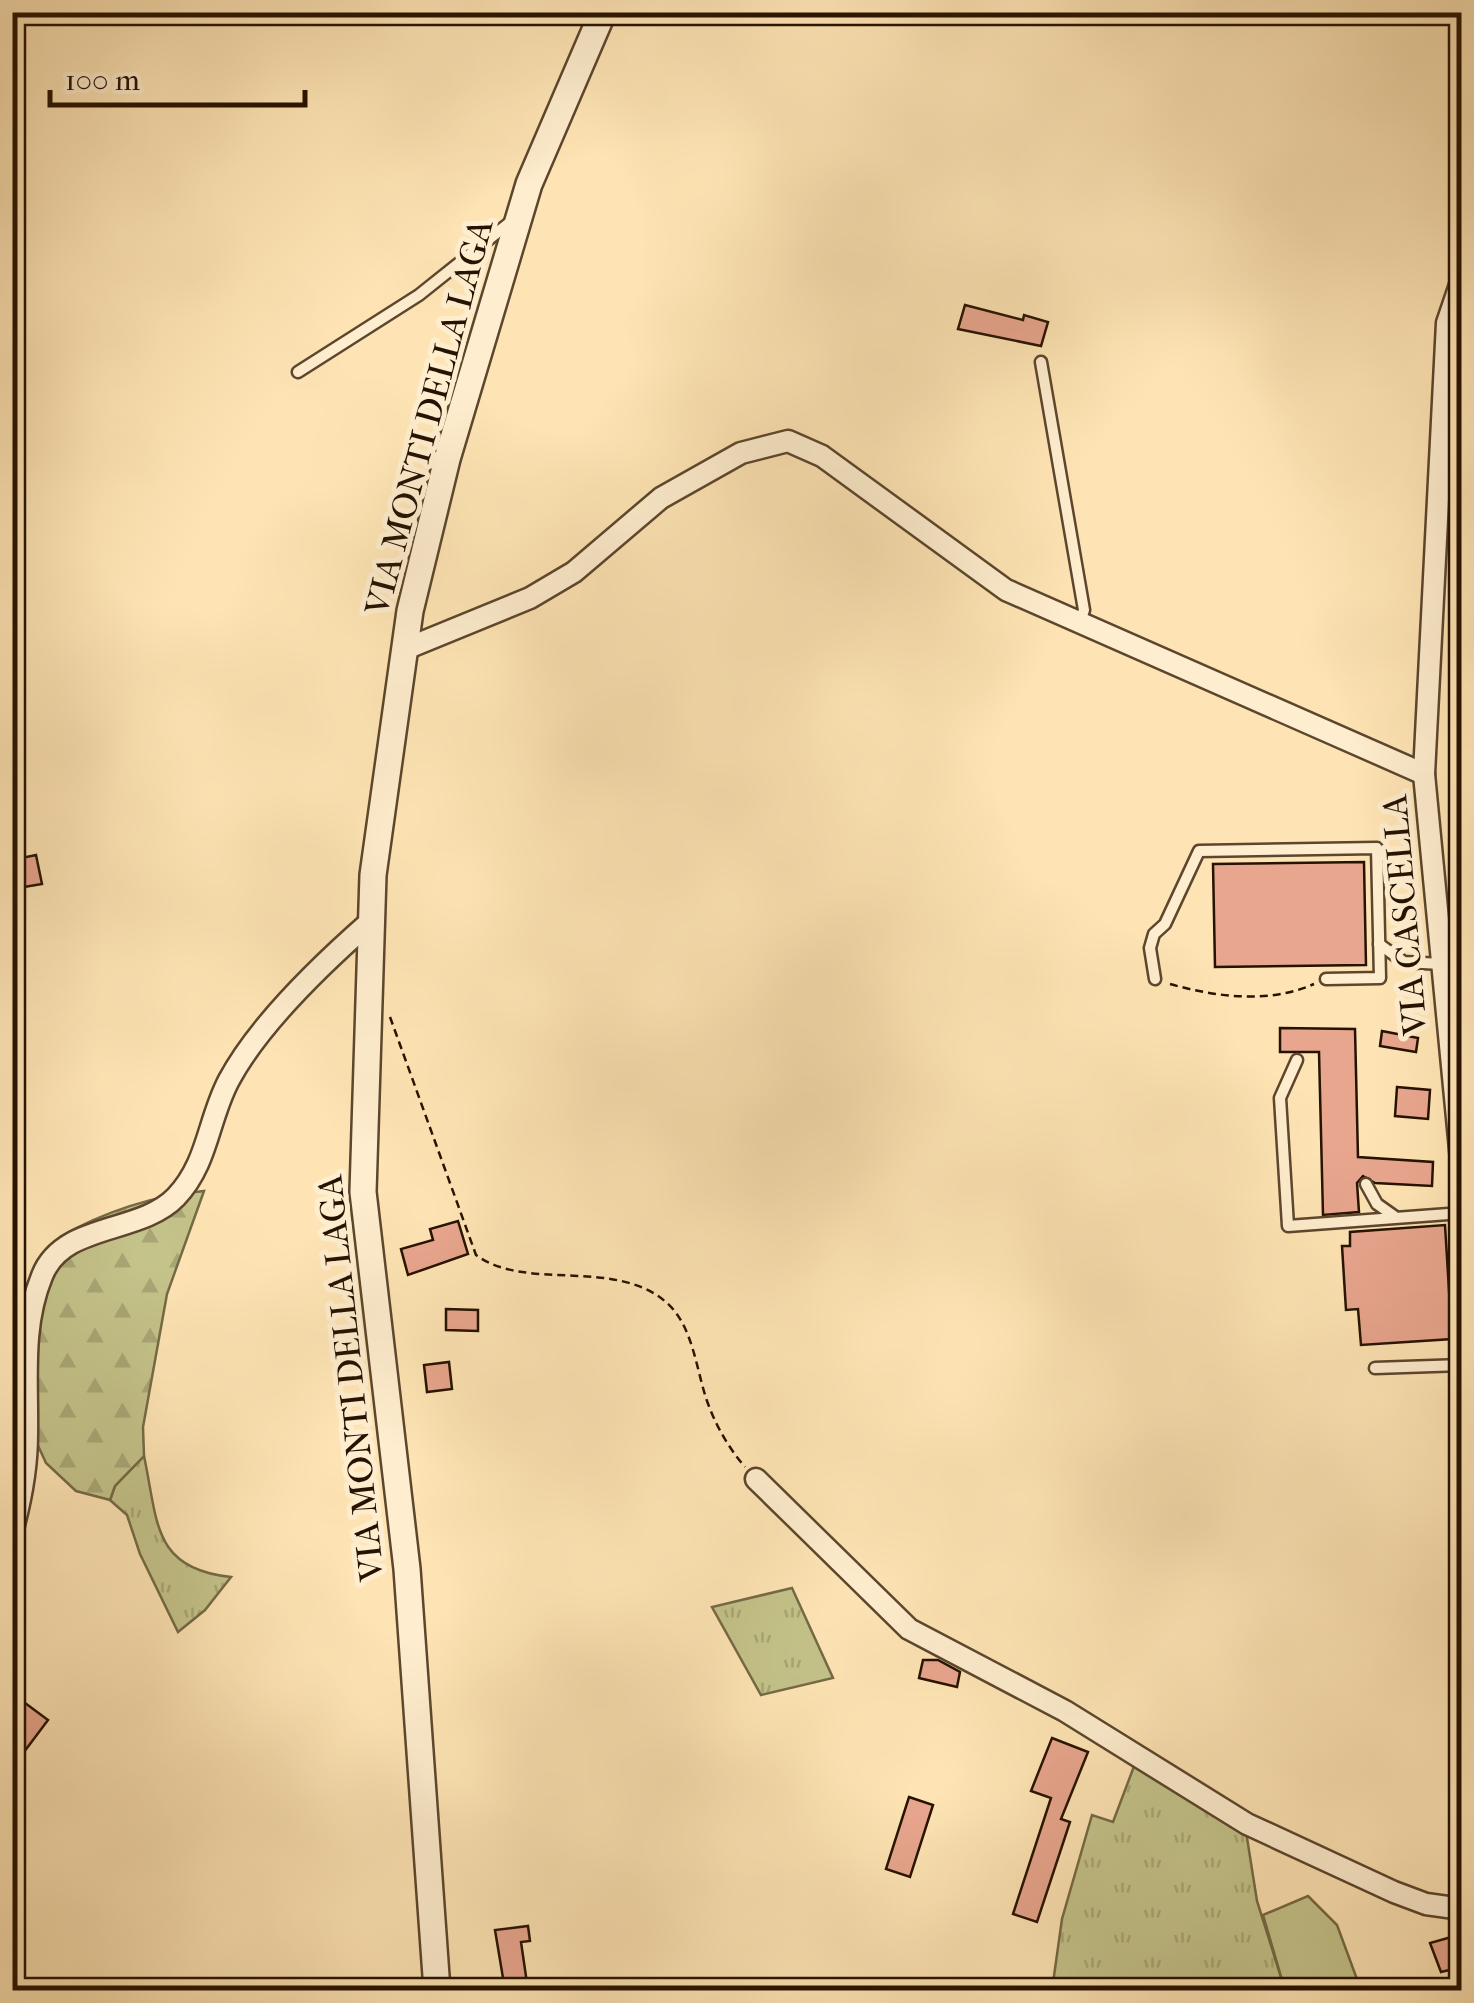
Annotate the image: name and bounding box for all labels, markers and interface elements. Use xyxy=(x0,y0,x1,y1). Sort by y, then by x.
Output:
scale bar xyxy=(50,45,305,107)
text: 100 m xyxy=(65,63,140,98)
street label: VIA MONTI DELLA LAGA xyxy=(356,214,502,621)
street label: VIA CASCELLA xyxy=(1374,793,1436,1038)
street label: VIA MONTI DELLA LAGA xyxy=(309,1172,393,1584)

